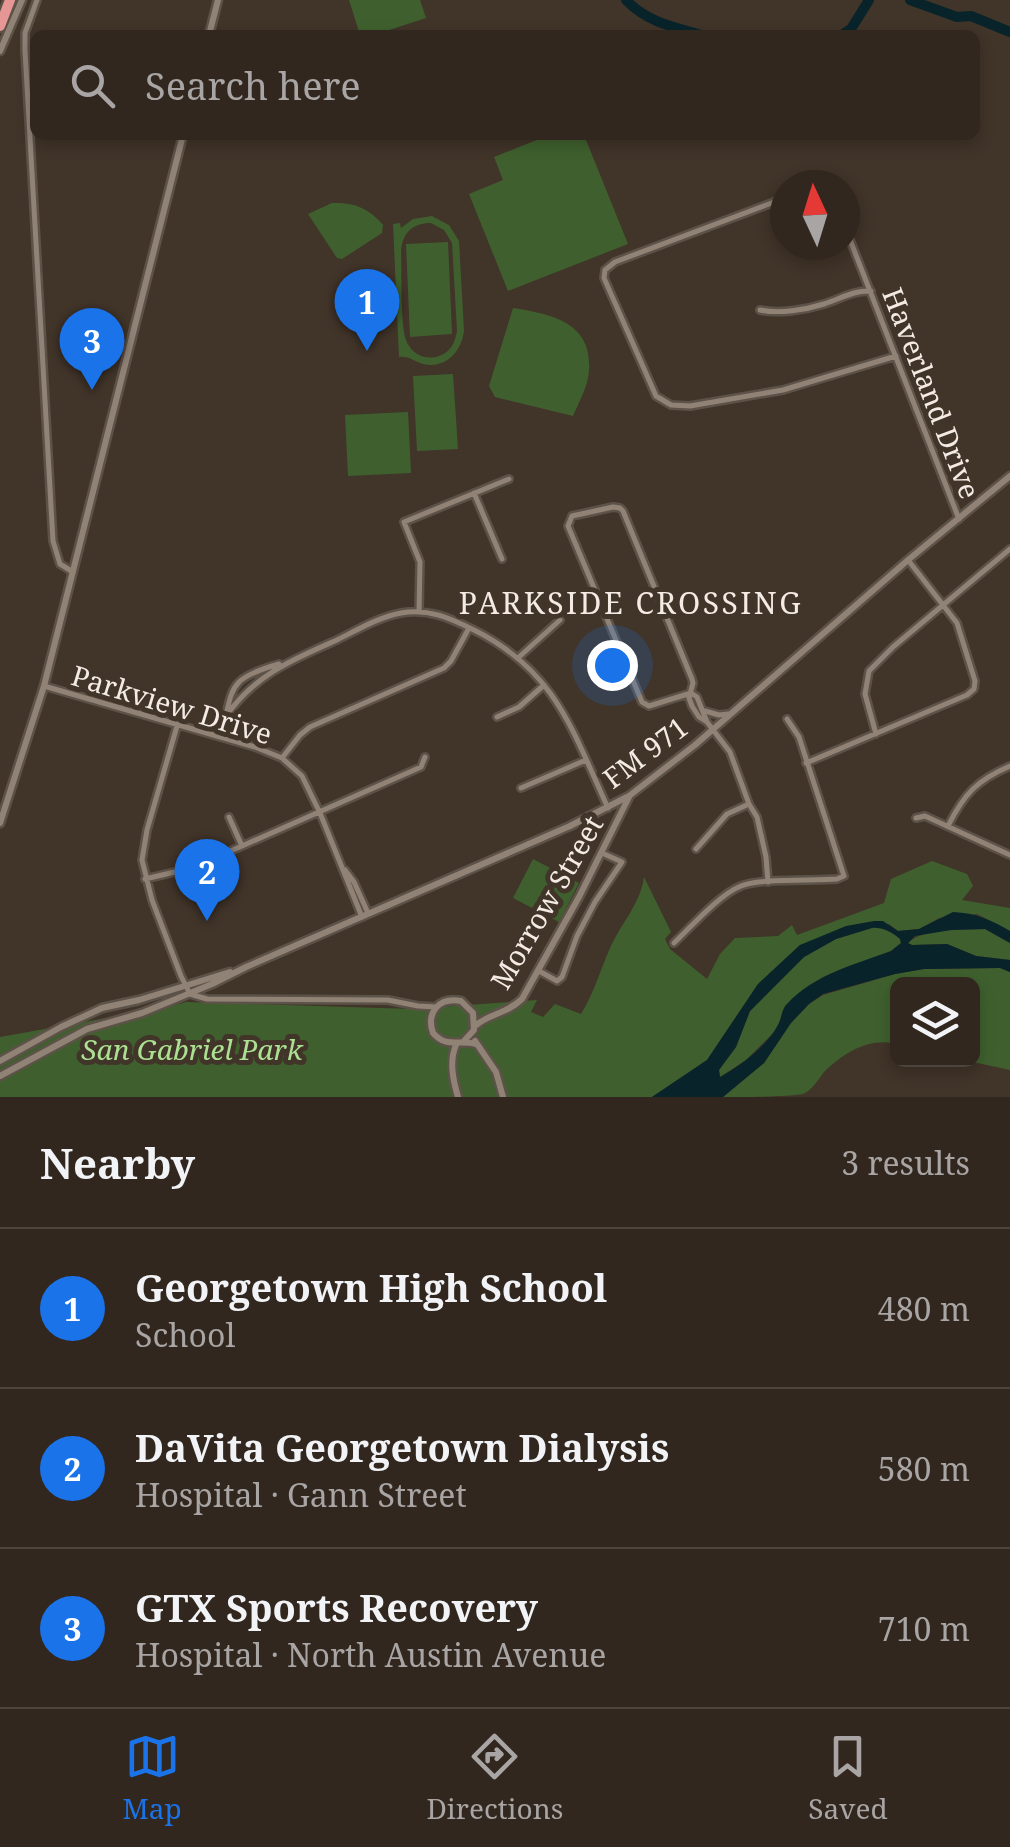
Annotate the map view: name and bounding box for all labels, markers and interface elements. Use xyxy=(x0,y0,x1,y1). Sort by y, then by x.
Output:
search box xyxy=(30,30,980,140)
icon: search xyxy=(65,58,120,113)
text: Search here xyxy=(145,59,361,111)
north arrow xyxy=(770,170,860,260)
pin: 1 xyxy=(334,268,400,351)
street label: Haverland Drive xyxy=(874,282,990,504)
pin: 3 xyxy=(59,308,124,390)
district label: PARKSIDE CROSSING xyxy=(459,582,803,623)
your location xyxy=(587,640,638,691)
street label: Parkview Drive xyxy=(67,655,277,753)
street label: FM 971 xyxy=(595,708,695,796)
street label: Morrow Street xyxy=(481,808,611,996)
pin: 2 xyxy=(174,838,240,921)
map controls xyxy=(890,977,980,1067)
button: layers xyxy=(890,977,980,1067)
park label: San Gabriel Park xyxy=(81,1030,304,1068)
text: Nearby xyxy=(40,1134,195,1191)
text: 3 results xyxy=(841,1141,970,1184)
text: Georgetown High School xyxy=(135,1261,607,1313)
text: 1 xyxy=(63,1287,82,1330)
text: 480 m xyxy=(878,1287,970,1330)
text: School xyxy=(135,1313,235,1356)
text: DaVita Georgetown Dialysis xyxy=(135,1421,669,1473)
text: 2 xyxy=(63,1447,82,1490)
text: 580 m xyxy=(878,1447,970,1490)
text: Hospital · Gann Street xyxy=(135,1473,467,1516)
text: GTX Sports Recovery xyxy=(135,1581,538,1633)
text: 3 xyxy=(63,1607,82,1650)
text: 710 m xyxy=(878,1607,970,1650)
text: Hospital · North Austin Avenue xyxy=(135,1633,606,1676)
tab: Map xyxy=(122,1729,182,1827)
tab: Directions xyxy=(426,1729,563,1827)
tab: Saved xyxy=(808,1729,888,1827)

